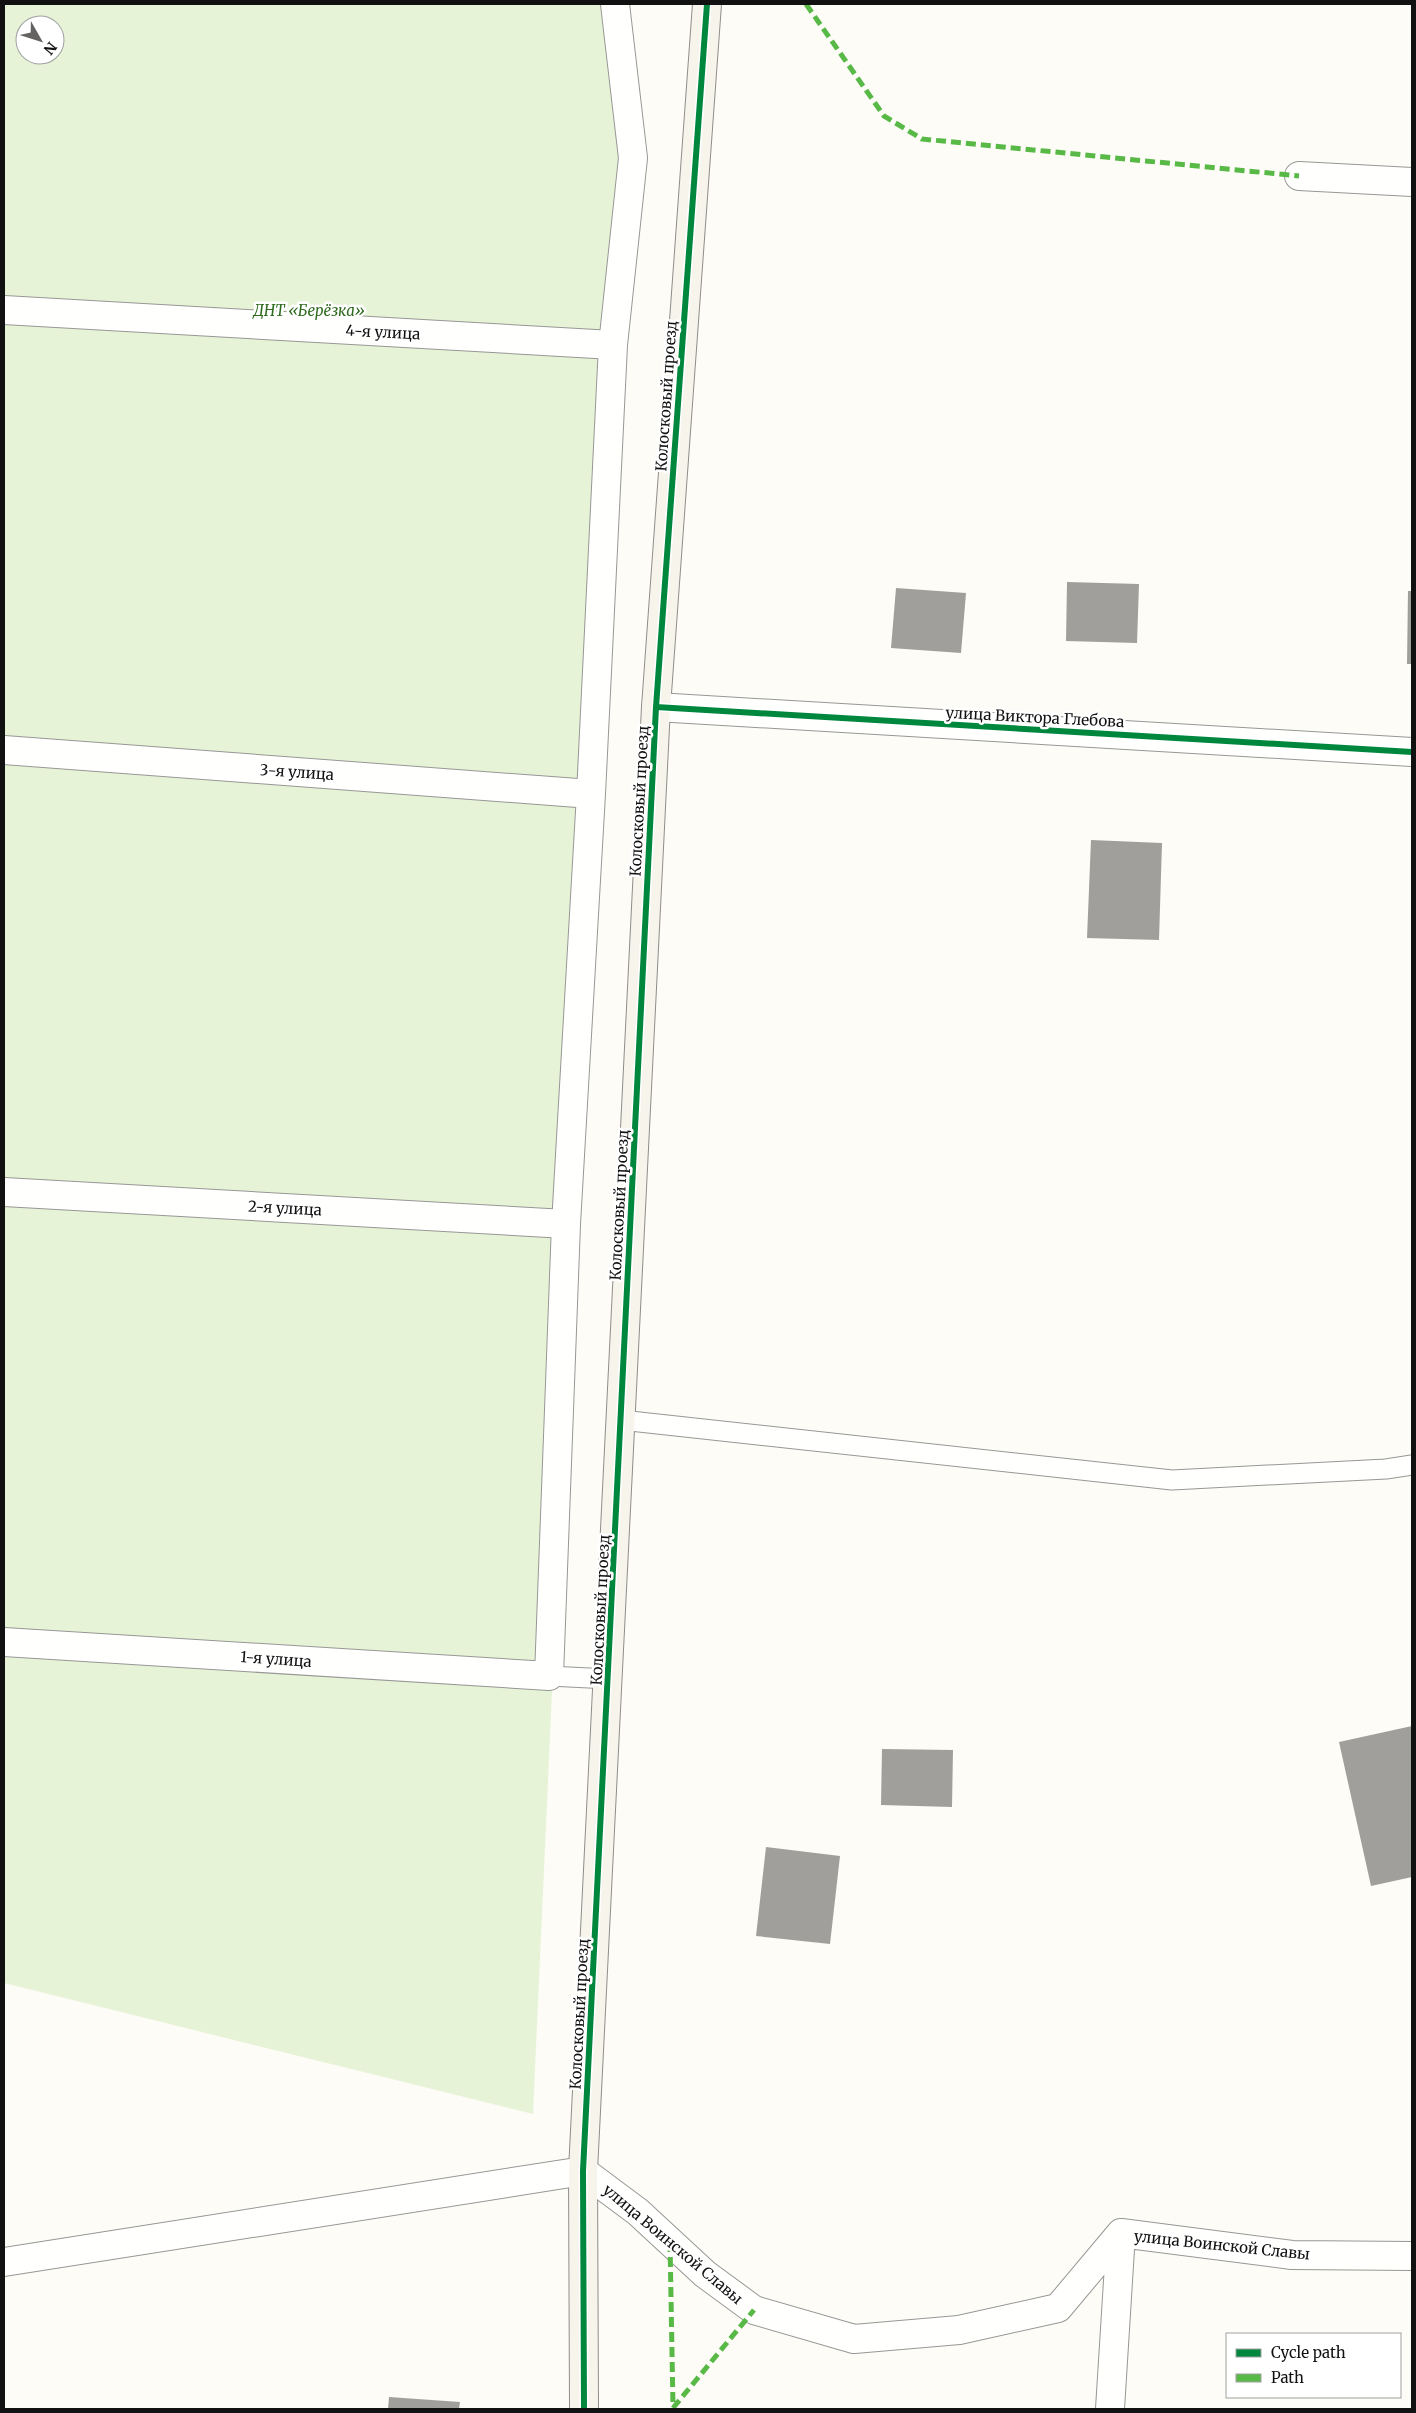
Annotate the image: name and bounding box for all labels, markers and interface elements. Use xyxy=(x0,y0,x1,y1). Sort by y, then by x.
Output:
north arrow xyxy=(15,15,65,65)
text: N xyxy=(40,38,61,58)
park label: ДНТ «Берёзка» xyxy=(252,301,365,320)
street label: Колосковый проезд xyxy=(651,320,681,472)
street label: 4-я улица xyxy=(345,321,421,343)
street label: улица Виктора Глебова xyxy=(945,703,1125,731)
street label: Колосковый проезд xyxy=(626,725,652,877)
street label: 3-я улица xyxy=(259,760,335,784)
street label: Колосковый проезд xyxy=(606,1129,632,1281)
street label: 2-я улица xyxy=(248,1197,322,1219)
street label: Колосковый проезд xyxy=(587,1534,613,1686)
street label: 1-я улица xyxy=(240,1647,312,1671)
street label: Колосковый проезд xyxy=(566,1938,592,2090)
street label: улица Воинской Славы xyxy=(599,2180,747,2308)
street label: улица Воинской Славы xyxy=(1133,2226,1311,2264)
legend xyxy=(1226,2333,1401,2398)
text: Cycle path xyxy=(1271,2343,1346,2362)
text: Path xyxy=(1271,2368,1304,2387)

